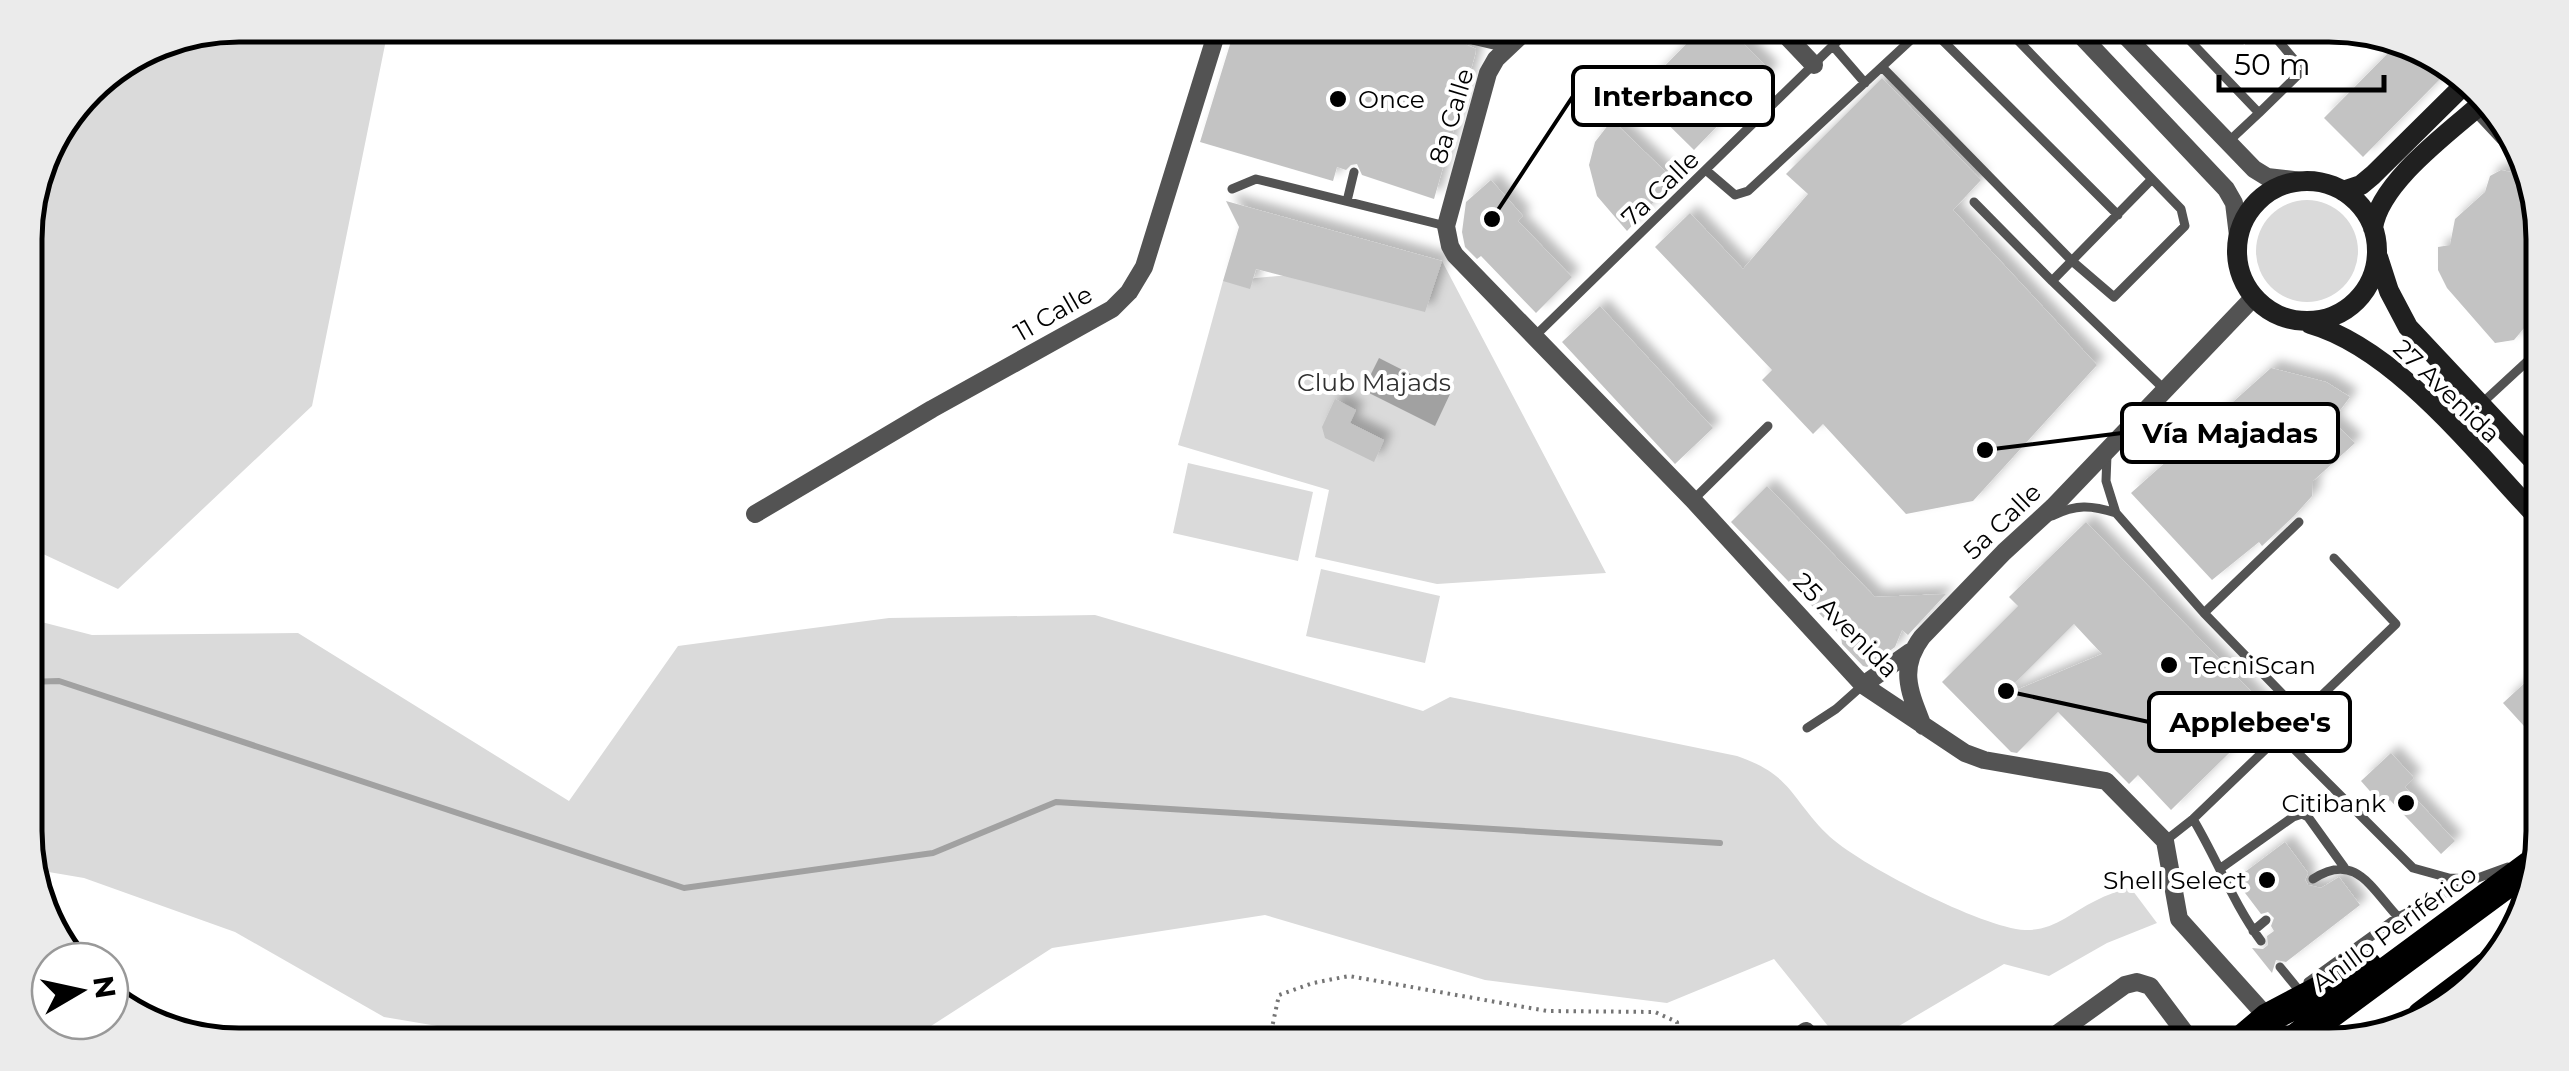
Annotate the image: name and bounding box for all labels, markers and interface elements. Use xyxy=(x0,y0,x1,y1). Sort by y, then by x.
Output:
scale bar xyxy=(2219,30,2384,92)
text: 50 m xyxy=(2234,46,2311,83)
street label: 8a Calle xyxy=(1422,65,1480,167)
callout: Interbanco xyxy=(1573,67,1773,125)
text: Interbanco xyxy=(1593,79,1753,113)
place label: Once xyxy=(1358,84,1425,114)
marker: Once xyxy=(1327,88,1349,110)
street label: 7a Calle xyxy=(1615,144,1705,232)
street label: 11 Calle xyxy=(1009,279,1097,347)
street label: 27 Avenida xyxy=(2388,333,2506,449)
park label: Club Majads xyxy=(1297,367,1451,397)
callout: Vía Majadas xyxy=(2122,404,2338,462)
text: Vía Majadas xyxy=(2141,416,2318,450)
street label: 5a Calle xyxy=(1957,477,2047,565)
street label: 25 Avenida xyxy=(1787,566,1905,684)
place label: TecniScan xyxy=(2189,650,2316,680)
marker: TecniScan xyxy=(2158,654,2180,676)
callout: Applebee's xyxy=(2149,693,2350,751)
text: Applebee's xyxy=(2168,705,2331,739)
place label: Citibank xyxy=(2281,788,2386,818)
marker: Citibank xyxy=(2395,792,2417,814)
street label: Anillo Periférico xyxy=(2306,858,2482,998)
place label: Shell Select xyxy=(2103,865,2247,895)
marker: Shell Select xyxy=(2256,869,2278,891)
north arrow xyxy=(30,941,130,1041)
text: N xyxy=(86,973,123,1001)

